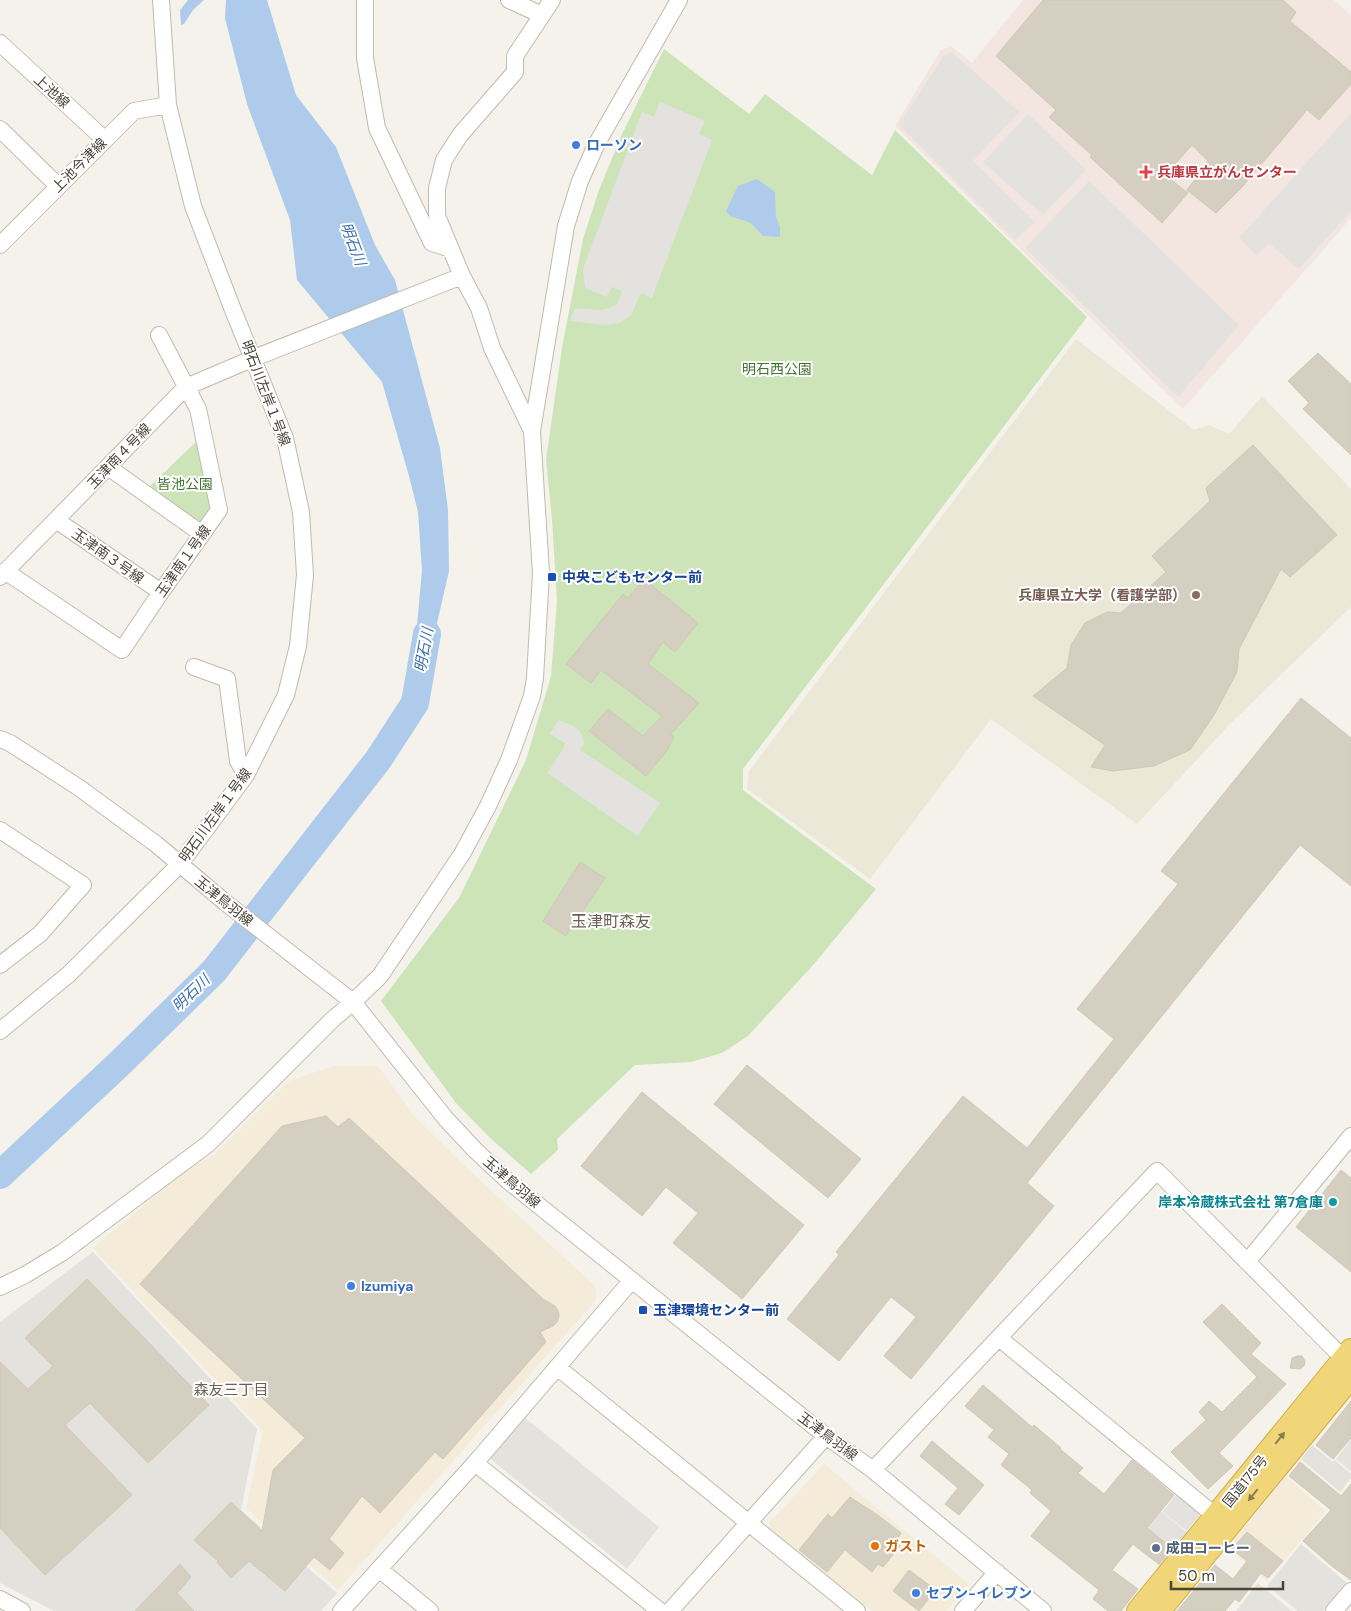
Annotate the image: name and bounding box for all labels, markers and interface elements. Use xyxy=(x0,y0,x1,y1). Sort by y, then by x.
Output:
street label: 上池線 xyxy=(30,70,74,112)
street label: 上池今津線 xyxy=(48,134,110,196)
place label: ローソン xyxy=(586,136,642,154)
marker: ローソン xyxy=(570,139,582,151)
place label: 兵庫県立がんセンター xyxy=(1157,163,1297,181)
marker: 兵庫県立がんセンター xyxy=(1139,165,1153,179)
water label: 明石川 xyxy=(336,219,371,270)
street label: 明石川左岸１号線 xyxy=(238,337,294,449)
park label: 明石西公園 xyxy=(742,360,812,378)
street label: 玉津南４号線 xyxy=(83,420,155,492)
park label: 皆池公園 xyxy=(157,475,213,493)
street label: 玉津南１号線 xyxy=(152,521,214,601)
street label: 玉津南３号線 xyxy=(68,525,148,587)
place label: 中央こどもセンター前 xyxy=(562,568,702,586)
marker: 中央こどもセンター前 xyxy=(546,571,558,583)
place label: 兵庫県立大学（看護学部） xyxy=(1018,586,1186,604)
marker: 兵庫県立大学（看護学部） xyxy=(1190,589,1202,601)
water label: 明石川 xyxy=(410,624,438,674)
street label: 明石川左岸１号線 xyxy=(175,764,255,866)
street label: 玉津鳥羽線 xyxy=(191,872,257,930)
district label: 玉津町森友 xyxy=(571,911,651,932)
water label: 明石川 xyxy=(168,969,216,1016)
street label: 玉津鳥羽線 xyxy=(480,1152,544,1212)
place label: 岸本冷蔵株式会社 第7倉庫 xyxy=(1158,1193,1323,1211)
marker: 岸本冷蔵株式会社 第7倉庫 xyxy=(1327,1196,1339,1208)
place label: Izumiya xyxy=(361,1277,413,1295)
marker: Izumiya xyxy=(345,1280,357,1292)
place label: 玉津環境センター前 xyxy=(653,1301,779,1319)
marker: 玉津環境センター前 xyxy=(637,1304,649,1316)
district label: 森友三丁目 xyxy=(193,1380,269,1400)
street label: 玉津鳥羽線 xyxy=(795,1408,861,1464)
one-way arrow xyxy=(1274,1432,1285,1445)
street label: 国道175号 xyxy=(1219,1451,1271,1511)
one-way arrow xyxy=(1248,1489,1259,1502)
place label: ガスト xyxy=(885,1537,927,1555)
place label: 成田コーヒー xyxy=(1166,1539,1250,1557)
marker: ガスト xyxy=(869,1540,881,1552)
marker: 成田コーヒー xyxy=(1150,1542,1162,1554)
scale bar xyxy=(1171,1558,1284,1590)
text: 50 m xyxy=(1178,1566,1215,1586)
place label: セブン-イレブン xyxy=(926,1584,1032,1602)
marker: セブン-イレブン xyxy=(910,1587,922,1599)

